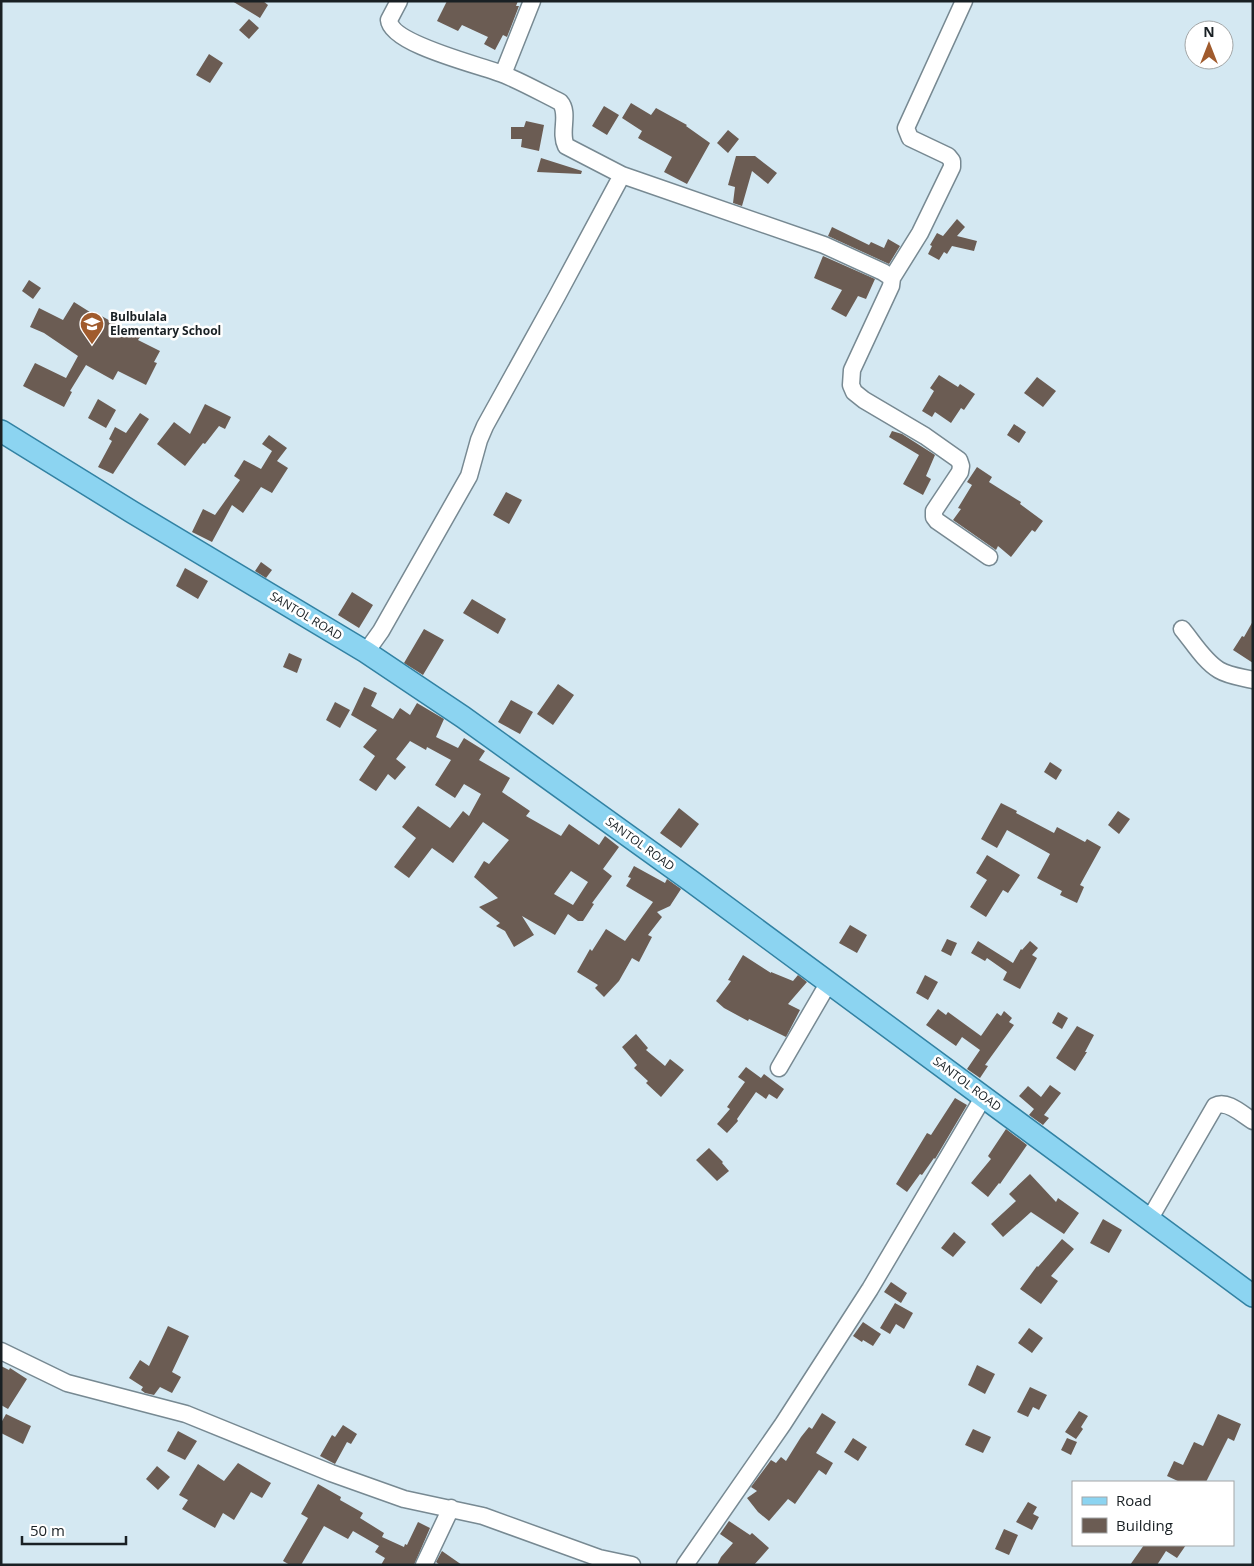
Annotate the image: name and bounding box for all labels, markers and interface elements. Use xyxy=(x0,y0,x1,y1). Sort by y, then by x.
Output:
north arrow xyxy=(1184,20,1234,70)
text: N xyxy=(1203,22,1215,41)
place label: Bulbulala Elementary School xyxy=(110,308,221,339)
school or university icon: Bulbulala Elementary School xyxy=(79,311,105,345)
street label: SANTOL ROAD xyxy=(267,587,346,644)
street label: SANTOL ROAD xyxy=(602,813,678,874)
street label: SANTOL ROAD xyxy=(930,1052,1005,1115)
legend xyxy=(1072,1481,1234,1546)
text: Road xyxy=(1116,1490,1152,1510)
scale bar xyxy=(22,1514,126,1546)
text: Building xyxy=(1116,1515,1173,1535)
text: 50 m xyxy=(30,1520,65,1540)

